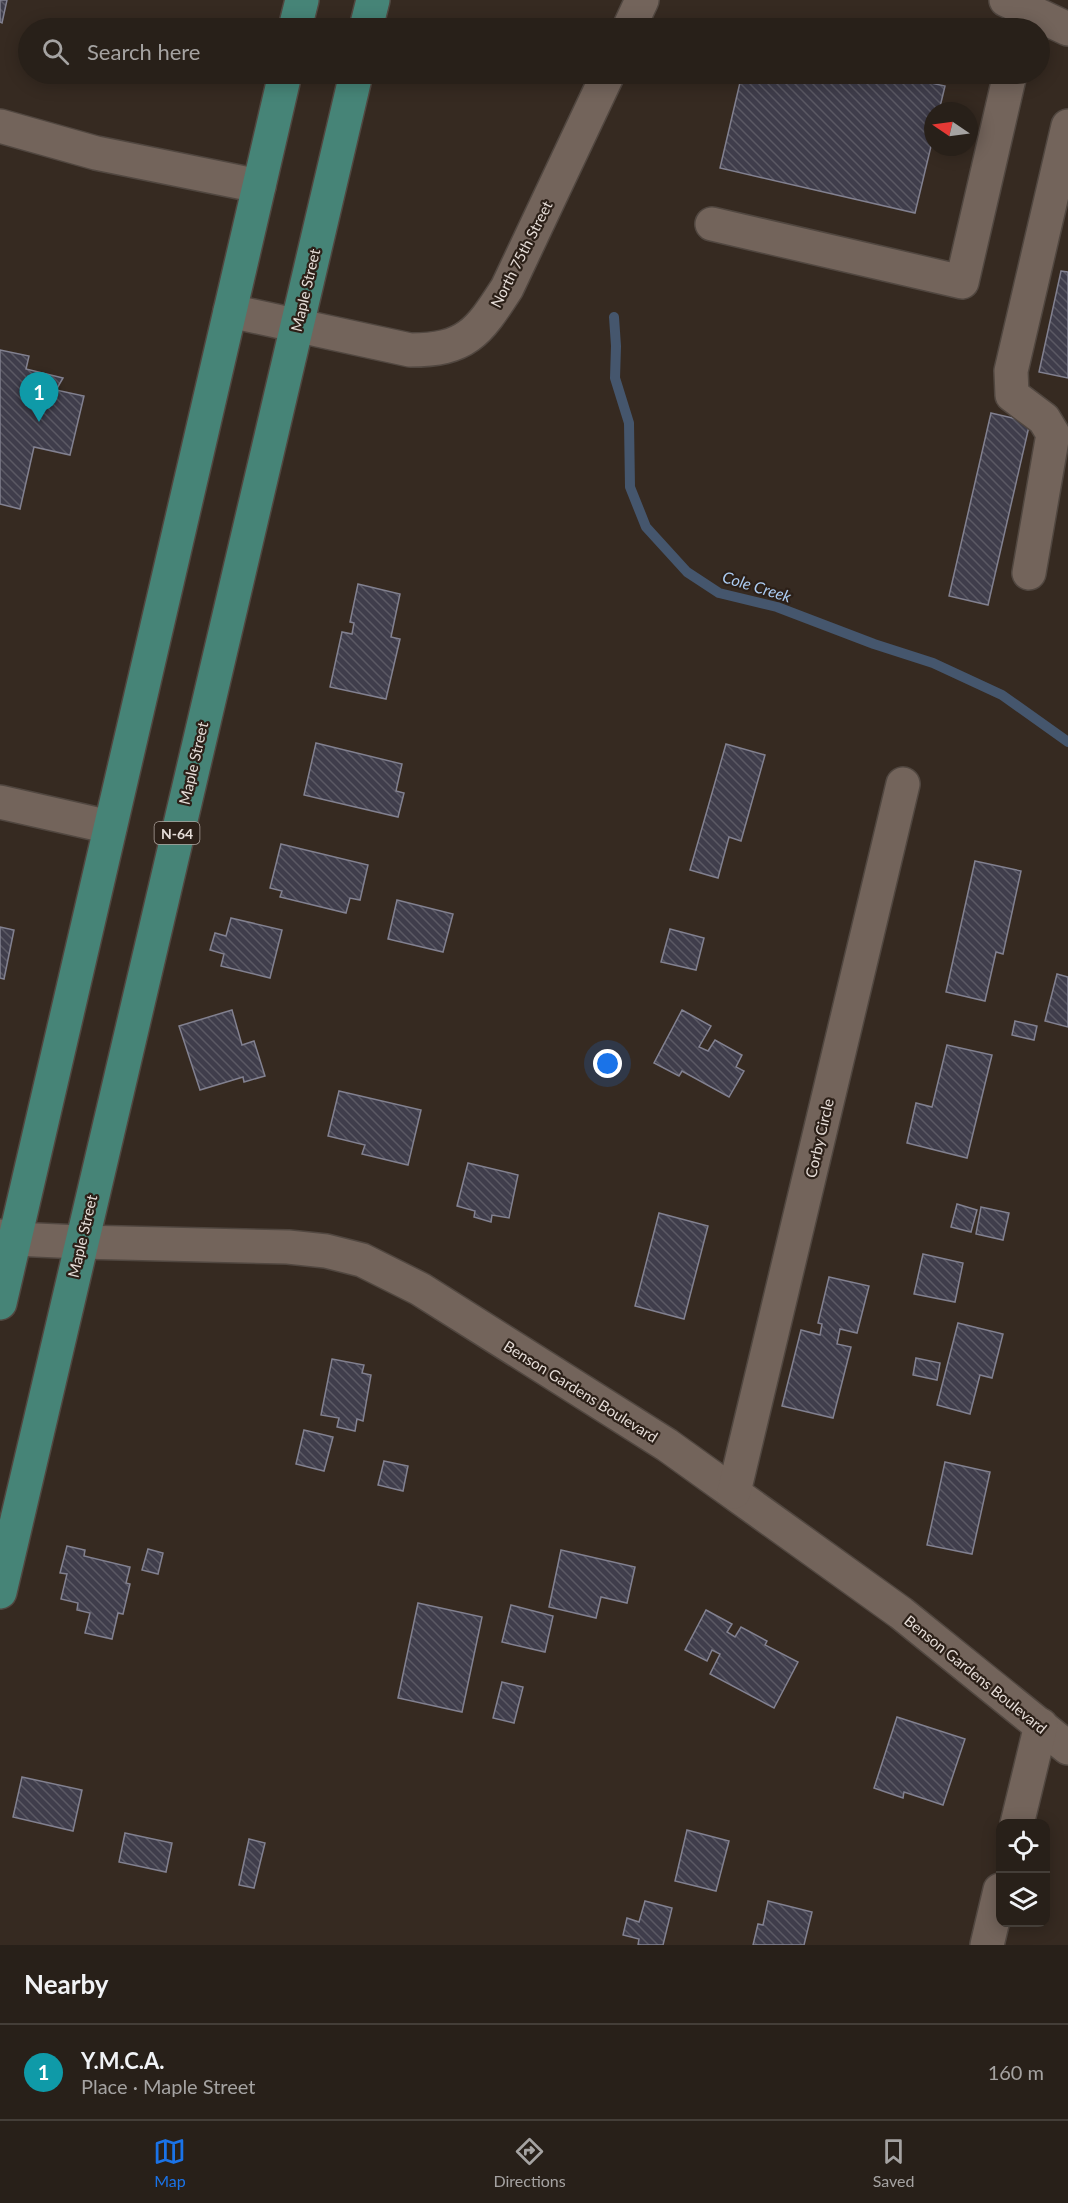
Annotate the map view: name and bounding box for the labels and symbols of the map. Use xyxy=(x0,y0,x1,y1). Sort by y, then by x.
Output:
north arrow xyxy=(924,102,978,156)
street label: North 75th Street xyxy=(486,197,556,310)
street label: Maple Street xyxy=(287,246,323,333)
pin: 1 xyxy=(20,372,58,422)
water label: Cole Creek xyxy=(720,567,794,606)
street label: Maple Street xyxy=(175,719,211,806)
road number: N-64 xyxy=(154,822,200,844)
your location xyxy=(593,1049,622,1078)
street label: Corby Circle xyxy=(801,1097,837,1179)
street label: Maple Street xyxy=(64,1192,100,1279)
street label: Benson Gardens Boulevard xyxy=(501,1336,661,1446)
street label: Benson Gardens Boulevard xyxy=(901,1611,1051,1737)

